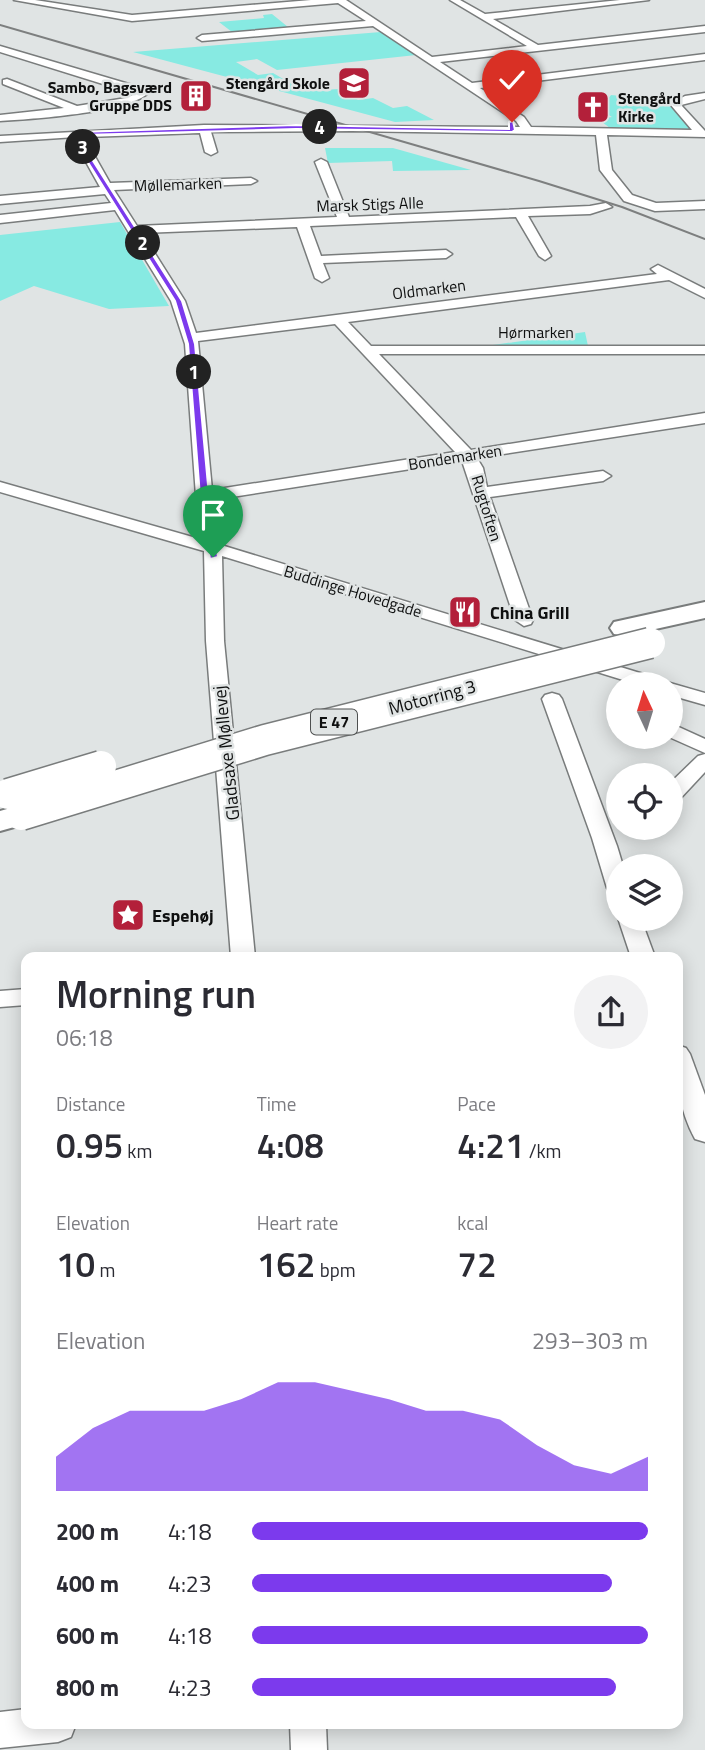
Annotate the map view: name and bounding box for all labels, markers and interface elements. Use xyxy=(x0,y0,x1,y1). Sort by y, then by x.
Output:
pin xyxy=(482,50,542,122)
icon: check xyxy=(493,61,531,99)
school or university icon: Stengård Skole xyxy=(335,64,373,102)
place label: Stengård Skole xyxy=(226,71,330,95)
place label: Sambo, Bagsværd Gruppe DDS xyxy=(48,75,172,117)
building icon: Sambo, Bagsværd Gruppe DDS xyxy=(177,77,215,115)
place label: Stengård Kirke xyxy=(618,86,681,128)
church icon: Stengård Kirke xyxy=(574,88,612,126)
pin: 4 xyxy=(302,110,338,144)
text: 4 xyxy=(314,112,325,141)
pin: 3 xyxy=(66,130,100,164)
text: 3 xyxy=(77,132,88,161)
street label: Møllemarken xyxy=(133,170,223,198)
street label: Marsk Stigs Alle xyxy=(316,190,424,218)
pin: 2 xyxy=(125,226,160,260)
text: 2 xyxy=(137,228,148,257)
street label: Oldmarken xyxy=(391,273,467,305)
street label: Hørmarken xyxy=(498,320,574,344)
pin: 1 xyxy=(176,354,212,390)
text: 1 xyxy=(188,357,199,386)
street label: Bondemarken xyxy=(406,438,504,476)
street label: Rugtoften xyxy=(466,472,508,544)
pin xyxy=(183,485,243,557)
icon: arrive xyxy=(194,496,232,534)
street label: Buddinge Hovedgade xyxy=(281,559,425,623)
restaurant icon: China Grill xyxy=(446,593,484,631)
place label: China Grill xyxy=(490,599,570,626)
street label: Motorring 3 xyxy=(385,672,479,722)
north arrow xyxy=(606,672,682,749)
map controls xyxy=(606,672,683,931)
street label: Gladsaxe Møllevej xyxy=(205,684,247,822)
road number: E 47 xyxy=(311,709,357,734)
button: locate xyxy=(606,763,683,840)
button: layers xyxy=(606,854,683,931)
place icon: Espehøj xyxy=(109,896,147,934)
place label: Espehøj xyxy=(152,902,214,929)
text: Morning run xyxy=(56,965,256,1023)
button: share xyxy=(574,975,648,1049)
text: 06:18 xyxy=(56,1020,113,1055)
text: Distance xyxy=(56,1089,125,1118)
text: Time xyxy=(257,1089,296,1118)
text: Pace xyxy=(457,1089,496,1118)
text: 0.95 xyxy=(56,1118,123,1172)
text: 4:08 xyxy=(257,1118,324,1172)
text: 4:21 xyxy=(457,1118,525,1172)
text: km xyxy=(123,1136,152,1165)
text: /km xyxy=(525,1136,562,1165)
text: Elevation xyxy=(56,1208,130,1237)
text: Heart rate xyxy=(257,1208,338,1237)
text: kcal xyxy=(457,1208,488,1237)
text: 10 xyxy=(56,1237,95,1291)
text: 162 xyxy=(257,1237,315,1291)
text: 72 xyxy=(457,1237,497,1291)
text: m xyxy=(95,1255,115,1284)
text: bpm xyxy=(315,1255,356,1284)
text: Elevation xyxy=(56,1323,145,1358)
text: 293–303 m xyxy=(532,1323,648,1358)
text: 200 m xyxy=(56,1514,119,1549)
text: 4:18 xyxy=(168,1514,212,1549)
text: 400 m xyxy=(56,1566,119,1601)
text: 4:23 xyxy=(168,1566,212,1601)
text: 600 m xyxy=(56,1618,119,1653)
text: 4:18 xyxy=(168,1618,212,1653)
text: 800 m xyxy=(56,1670,119,1705)
text: 4:23 xyxy=(168,1670,212,1705)

